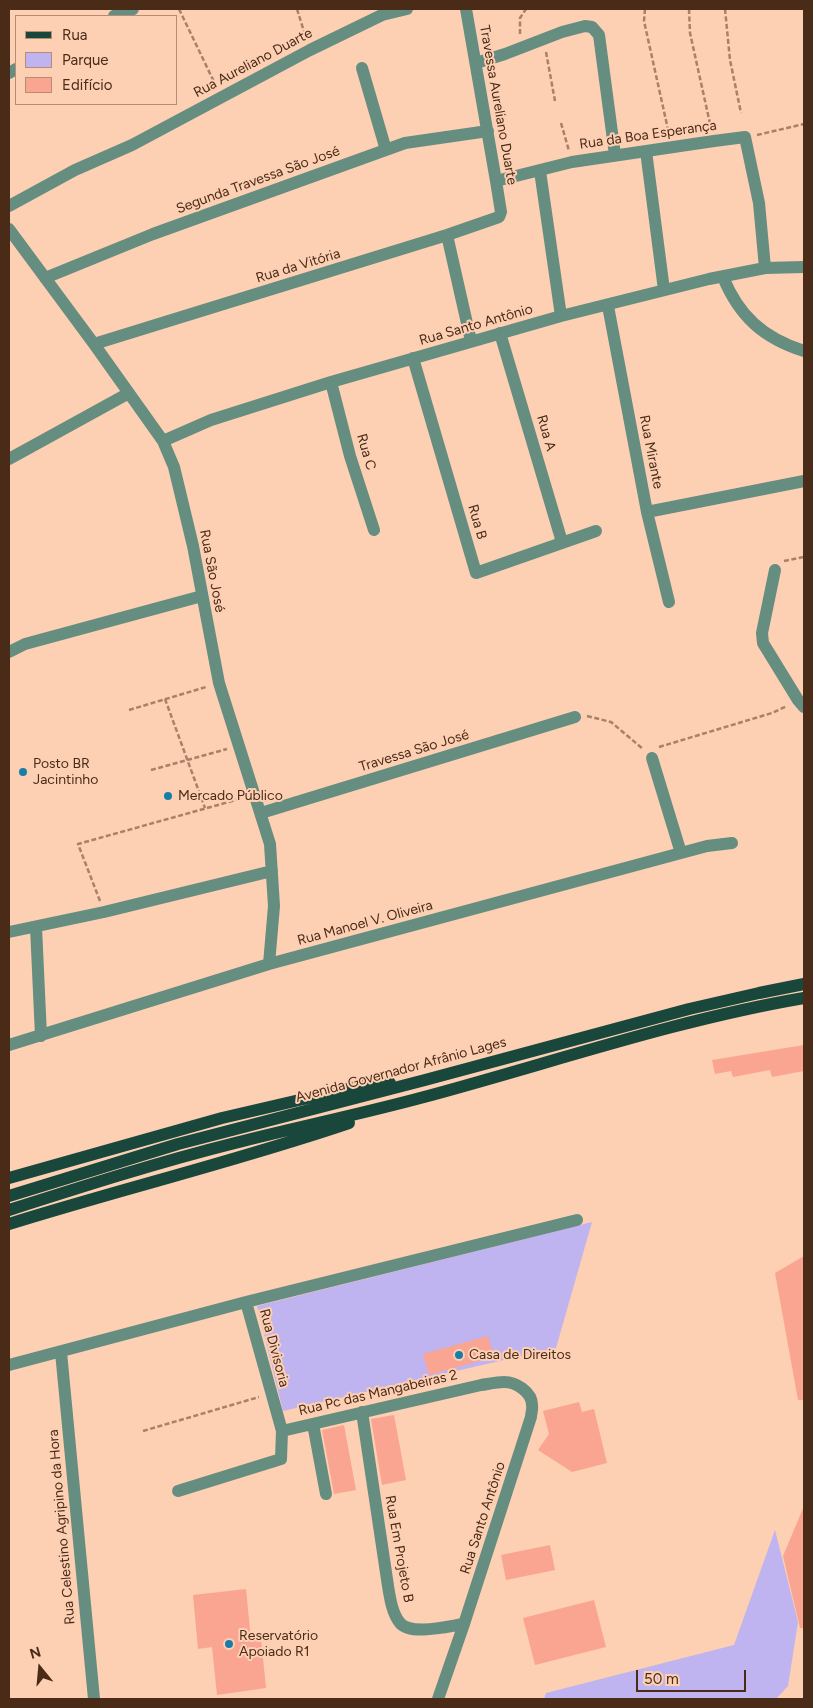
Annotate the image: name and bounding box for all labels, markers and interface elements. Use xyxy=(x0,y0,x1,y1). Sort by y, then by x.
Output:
legend xyxy=(15,15,178,105)
street label: Travessa Aureliano Duarte xyxy=(476,24,520,186)
street label: Rua Aureliano Duarte xyxy=(191,25,315,101)
text: Rua xyxy=(62,26,87,44)
text: Parque xyxy=(62,51,109,69)
text: Edifício xyxy=(62,76,112,94)
street label: Rua da Boa Esperança xyxy=(578,117,718,153)
street label: Segunda Travessa São José xyxy=(174,143,342,217)
street label: Rua da Vitória xyxy=(254,245,342,287)
street label: Rua Santo Antônio xyxy=(417,301,535,349)
street label: Rua A xyxy=(533,413,559,453)
street label: Rua Mirante xyxy=(636,414,666,490)
street label: Rua C xyxy=(353,432,379,472)
street label: Rua B xyxy=(464,503,490,541)
street label: Rua São José xyxy=(196,528,228,614)
street label: Travessa São José xyxy=(357,726,471,776)
place label: Posto BR Jacintinho xyxy=(33,756,98,789)
marker: Posto BR Jacintinho xyxy=(17,766,29,778)
place label: Mercado Público xyxy=(178,788,283,804)
marker: Mercado Público xyxy=(162,790,174,802)
street label: Rua Manoel V. Oliveira xyxy=(295,897,435,949)
street label: Avenida Governador Afrânio Lages xyxy=(294,1034,508,1106)
street label: Rua Divisoria xyxy=(255,1307,293,1389)
place label: Casa de Direitos xyxy=(469,1347,571,1363)
marker: Casa de Direitos xyxy=(453,1349,465,1361)
street label: Rua Pc das Mangabeiras 2 xyxy=(297,1367,459,1419)
street label: Rua Celestino Agripino da Hora xyxy=(45,1429,79,1625)
street label: Rua Santo Antônio xyxy=(457,1460,509,1576)
street label: Rua Em Projeto B xyxy=(381,1494,417,1604)
place label: Reservatório Apoiado R1 xyxy=(239,1628,318,1660)
marker: Reservatório Apoiado R1 xyxy=(223,1638,235,1650)
north arrow xyxy=(15,1643,65,1693)
text: N xyxy=(28,1643,43,1663)
scale bar xyxy=(638,1660,748,1692)
text: 50 m xyxy=(644,1670,679,1688)

